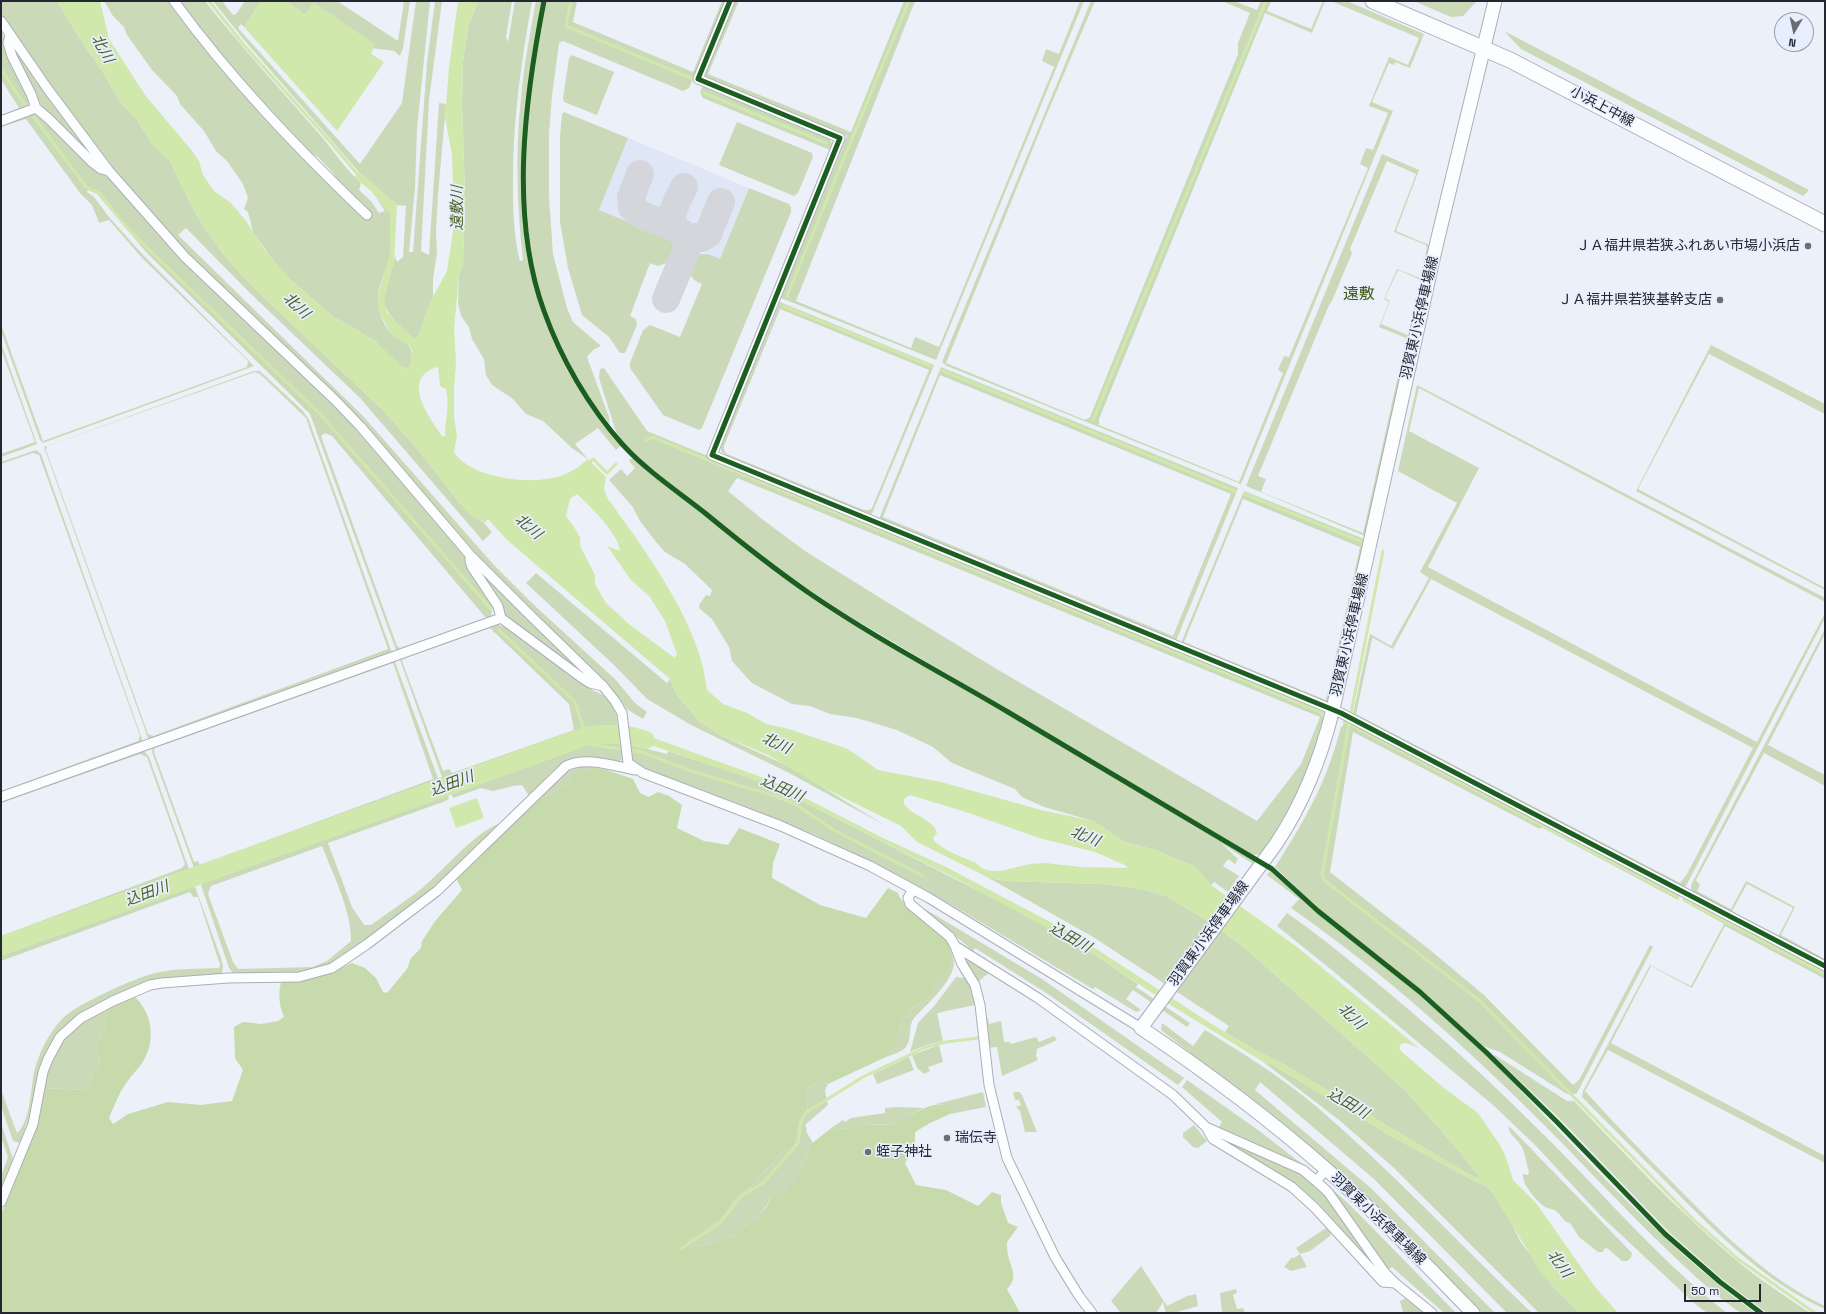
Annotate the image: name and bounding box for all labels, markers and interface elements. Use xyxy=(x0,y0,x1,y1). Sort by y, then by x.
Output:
north arrow xyxy=(1774,12,1814,52)
water label: 北川 xyxy=(87,32,117,66)
text: N xyxy=(1788,35,1797,50)
street label: 小浜上中線 xyxy=(1567,83,1637,131)
water label: 遠敷川 xyxy=(449,186,467,230)
place label: ＪＡ福井県若狭ふれあい市場小浜店 xyxy=(1576,238,1800,254)
marker: ＪＡ福井県若狭ふれあい市場小浜店 xyxy=(1803,241,1813,251)
street label: 羽賀東小浜停車場線 xyxy=(1398,255,1442,381)
district label: 遠敷 xyxy=(1343,285,1375,305)
water label: 北川 xyxy=(279,289,313,323)
place label: ＪＡ福井県若狭基幹支店 xyxy=(1558,292,1712,308)
marker: ＪＡ福井県若狭基幹支店 xyxy=(1715,295,1725,305)
water label: 北川 xyxy=(511,510,545,544)
street label: 羽賀東小浜停車場線 xyxy=(1328,572,1372,698)
water label: 北川 xyxy=(759,730,793,758)
water label: 込田川 xyxy=(428,768,476,800)
water label: 込田川 xyxy=(758,772,806,806)
water label: 北川 xyxy=(1068,823,1102,851)
water label: 込田川 xyxy=(123,878,171,910)
street label: 羽賀東小浜停車場線 xyxy=(1165,878,1253,990)
water label: 込田川 xyxy=(1046,919,1094,957)
water label: 北川 xyxy=(1334,1000,1368,1034)
water label: 込田川 xyxy=(1324,1085,1372,1123)
place label: 瑞伝寺 xyxy=(955,1130,997,1146)
marker: 瑞伝寺 xyxy=(942,1133,952,1143)
place label: 蛭子神社 xyxy=(876,1144,932,1160)
marker: 蛭子神社 xyxy=(863,1147,873,1157)
street label: 羽賀東小浜停車場線 xyxy=(1327,1169,1429,1269)
water label: 北川 xyxy=(1543,1247,1575,1281)
scale bar xyxy=(1686,1276,1763,1302)
text: 50 m xyxy=(1691,1283,1719,1299)

